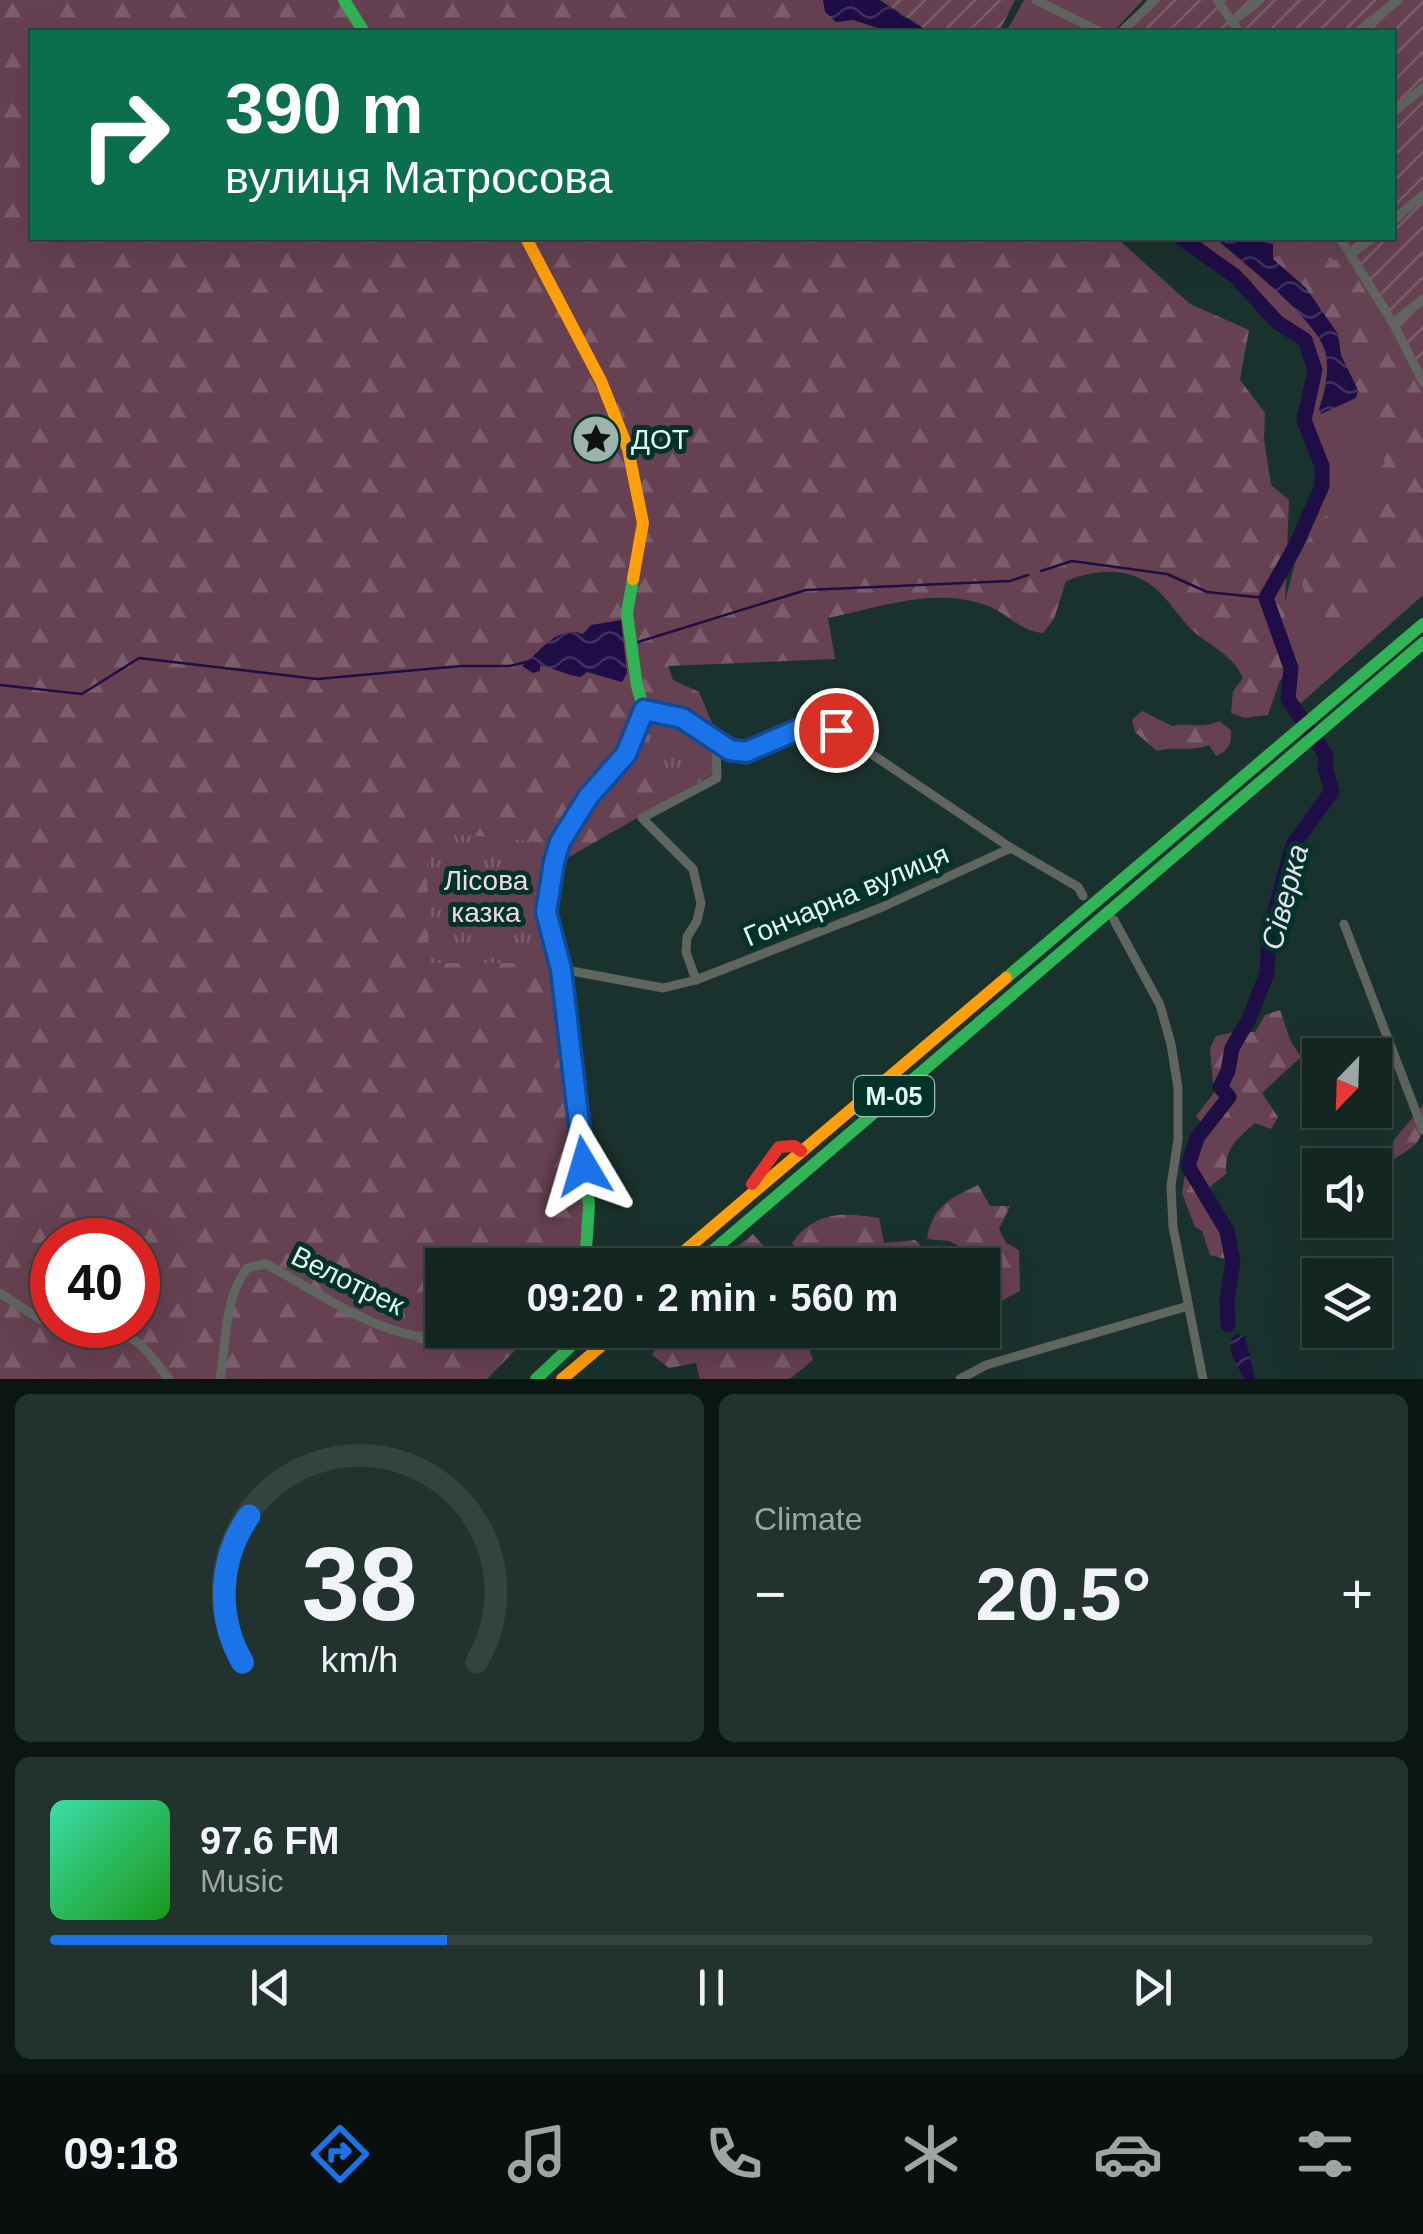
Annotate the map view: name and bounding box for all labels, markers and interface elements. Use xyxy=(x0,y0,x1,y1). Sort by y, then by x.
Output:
icon: right xyxy=(60,70,190,200)
text: 390 m xyxy=(225,70,423,148)
text: вулиця Матросова xyxy=(225,152,613,203)
place icon: ДОТ xyxy=(570,413,622,465)
place label: ДОТ xyxy=(631,424,689,455)
pin xyxy=(794,688,879,773)
icon: arrive xyxy=(809,703,864,758)
street label: Гончарна вулиця xyxy=(739,838,953,953)
water label: Сіверка xyxy=(1255,841,1314,953)
park label: Лісова казка xyxy=(444,865,529,928)
north arrow xyxy=(1302,1038,1392,1128)
map controls xyxy=(1302,1038,1392,1348)
road number: М-05 xyxy=(854,1076,934,1116)
position arrow xyxy=(532,1114,636,1218)
button: sound xyxy=(1302,1148,1392,1238)
speed limit sign: 40 xyxy=(30,1218,160,1348)
street label: Велотрек xyxy=(287,1240,410,1321)
button: layers xyxy=(1302,1258,1392,1348)
text: 09:20 · 2 min · 560 m xyxy=(527,1277,898,1319)
text: Climate xyxy=(754,1501,862,1537)
text: 38 xyxy=(302,1526,417,1642)
text: 20.5° xyxy=(976,1552,1151,1636)
text: − xyxy=(754,1563,786,1625)
text: + xyxy=(1341,1563,1373,1625)
text: km/h xyxy=(321,1640,398,1680)
text: 97.6 FM xyxy=(200,1820,339,1862)
text: Music xyxy=(200,1863,284,1899)
icon: previous xyxy=(243,1960,298,2015)
icon: pause xyxy=(684,1960,739,2015)
icon: next xyxy=(1125,1960,1180,2015)
icon: directions xyxy=(305,2119,375,2189)
icon: music xyxy=(502,2119,572,2189)
icon: phone xyxy=(699,2119,769,2189)
icon: climate xyxy=(896,2119,966,2189)
icon: car xyxy=(1093,2119,1163,2189)
icon: filters xyxy=(1290,2119,1360,2189)
text: 09:18 xyxy=(63,2128,179,2179)

